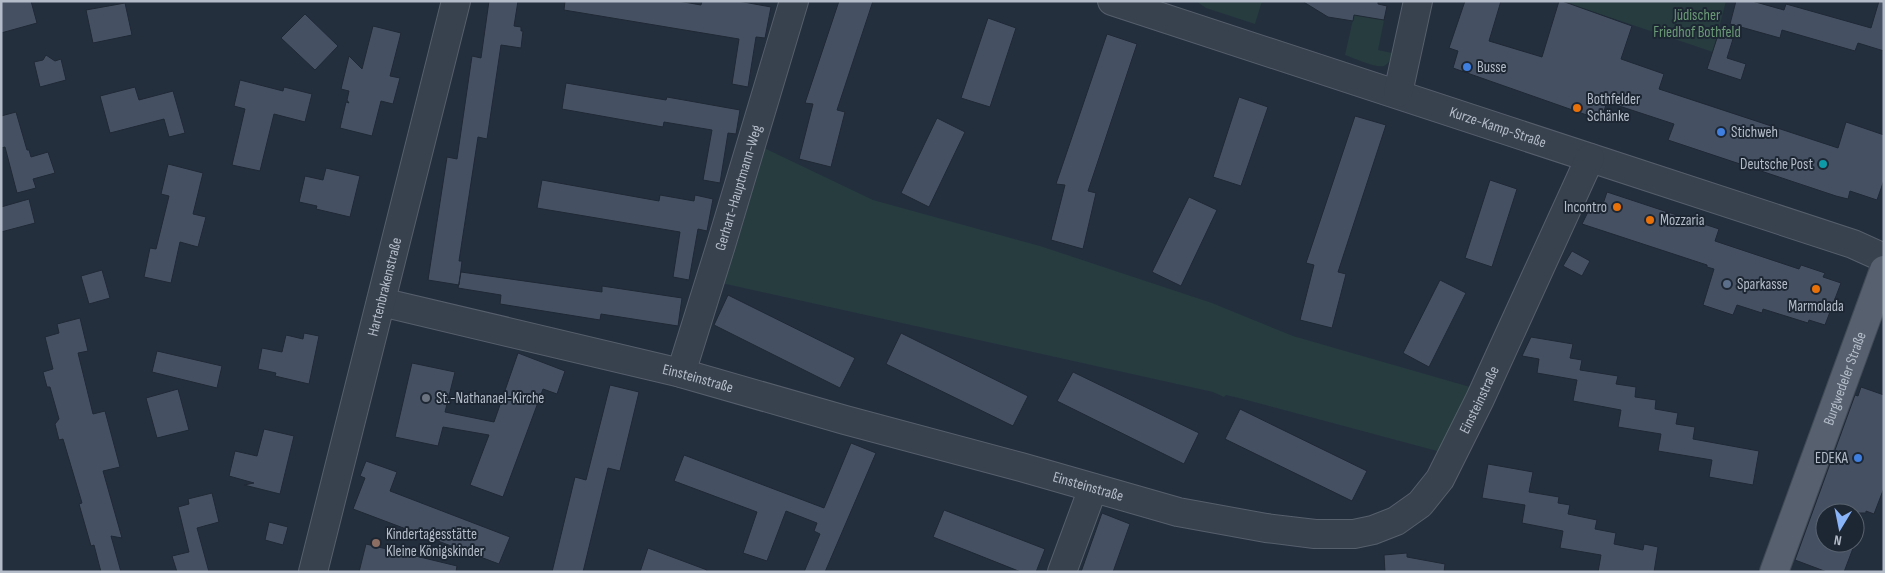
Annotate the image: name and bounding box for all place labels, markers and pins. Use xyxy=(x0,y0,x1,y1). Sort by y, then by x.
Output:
place label: Busse xyxy=(1477,58,1507,77)
marker: Busse xyxy=(1461,61,1473,73)
place label: Bothfelder Schänke xyxy=(1587,90,1641,126)
marker: Bothfelder Schänke xyxy=(1571,102,1583,114)
place label: Stichweh xyxy=(1731,123,1778,142)
marker: Stichweh xyxy=(1715,126,1727,138)
place label: Deutsche Post xyxy=(1740,155,1813,174)
marker: Deutsche Post xyxy=(1817,158,1829,170)
place label: Incontro xyxy=(1564,198,1607,217)
marker: Incontro xyxy=(1611,201,1623,213)
place label: Mozzaria xyxy=(1660,211,1705,230)
marker: Mozzaria xyxy=(1644,214,1656,226)
place label: Sparkasse xyxy=(1737,275,1788,294)
marker: Sparkasse xyxy=(1721,278,1733,290)
marker: Marmolada xyxy=(1810,283,1822,295)
place label: Marmolada xyxy=(1788,297,1844,316)
place label: St.-Nathanael-Kirche xyxy=(436,389,544,408)
marker: St.-Nathanael-Kirche xyxy=(420,392,432,404)
place label: EDEKA xyxy=(1815,449,1849,468)
marker: EDEKA xyxy=(1852,452,1864,464)
place label: Kindertagesstätte Kleine Königskinder xyxy=(386,525,485,561)
marker: Kindertagesstätte Kleine Königskinder xyxy=(370,537,382,549)

